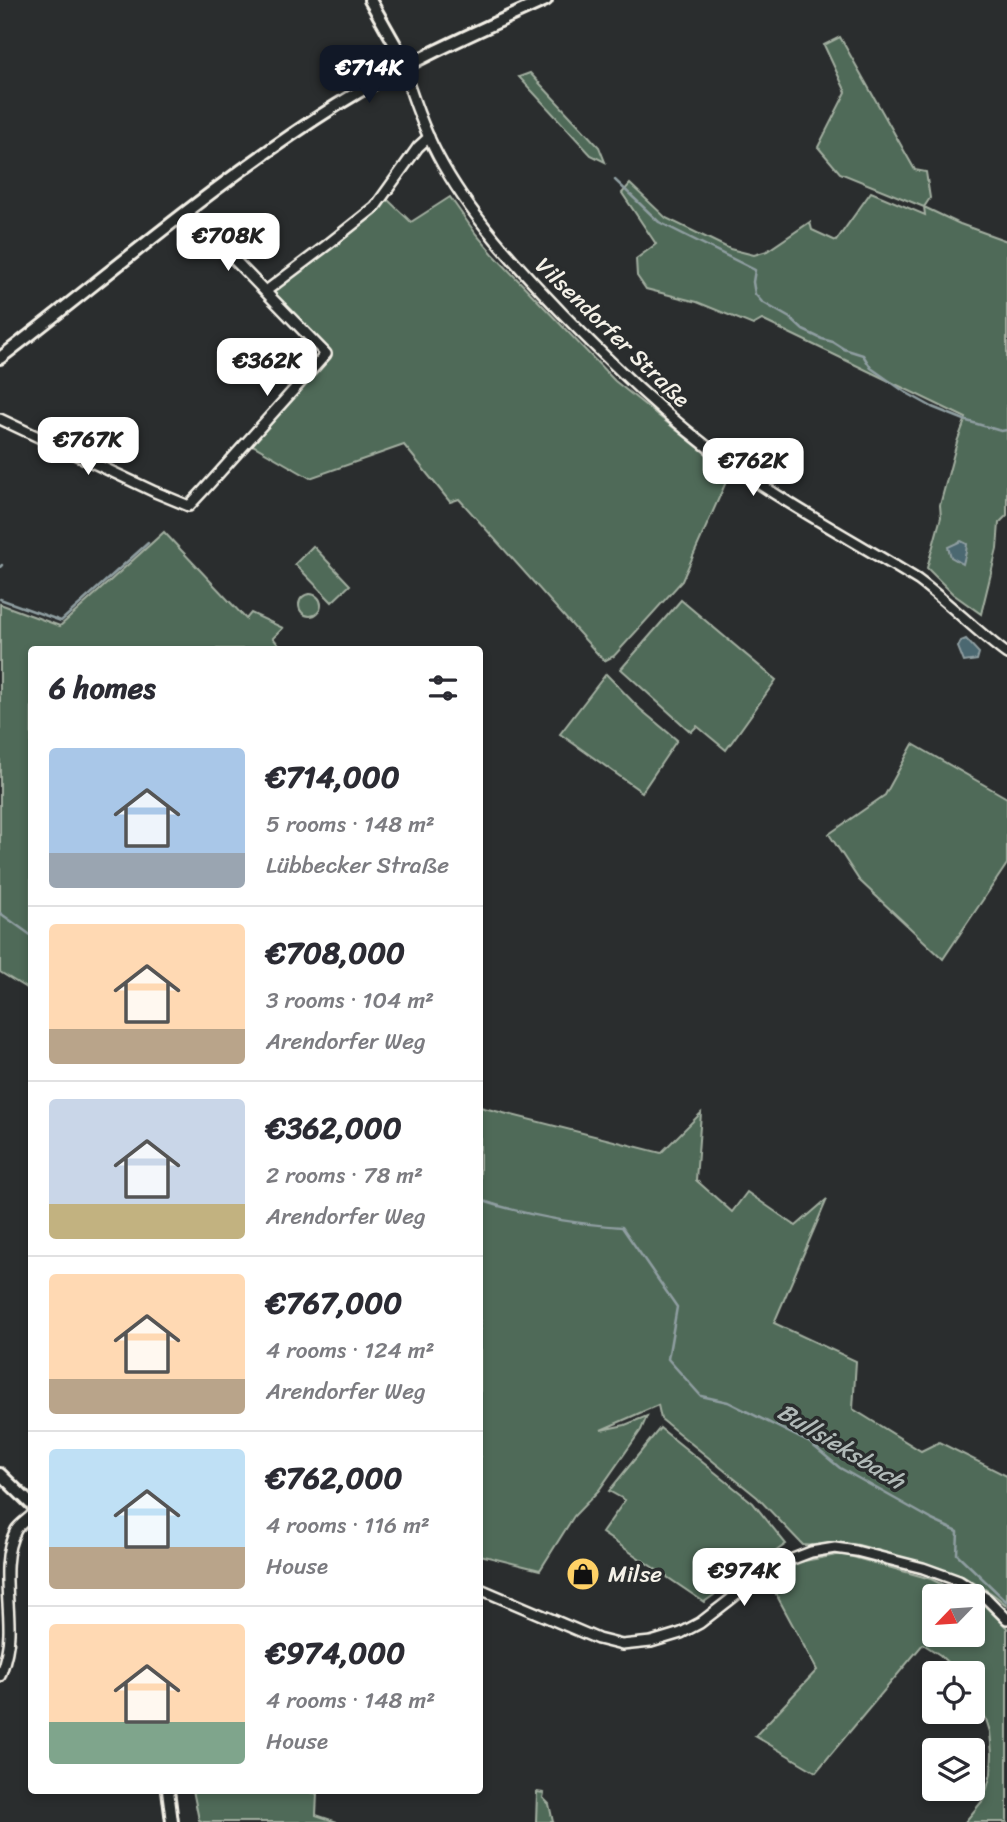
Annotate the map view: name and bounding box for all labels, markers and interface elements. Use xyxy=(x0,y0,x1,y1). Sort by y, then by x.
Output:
pin: €714K xyxy=(320,46,418,105)
text: €714K xyxy=(336,47,402,88)
pin: €708K xyxy=(179,214,277,273)
text: €708K xyxy=(193,215,263,256)
street label: Vilsendorfer Straße xyxy=(525,247,700,418)
pin: €362K xyxy=(218,338,316,398)
text: €362K xyxy=(233,340,301,381)
pin: €767K xyxy=(39,418,137,477)
text: €767K xyxy=(54,419,122,460)
pin: €762K xyxy=(704,438,802,498)
text: €762K xyxy=(719,440,787,481)
text: 6 homes xyxy=(49,661,156,715)
icon: filters xyxy=(424,669,462,707)
text: €714,000 xyxy=(266,750,400,804)
icon: home xyxy=(105,776,189,860)
text: 5 rooms · 148 m² xyxy=(266,804,435,845)
text: Lübbecker Straße xyxy=(266,845,449,886)
text: €708,000 xyxy=(266,926,405,980)
icon: home xyxy=(105,952,189,1036)
text: 3 rooms · 104 m² xyxy=(266,980,434,1021)
text: Arendorfer Weg xyxy=(266,1021,426,1062)
text: €362,000 xyxy=(266,1101,402,1155)
icon: home xyxy=(105,1127,189,1211)
text: 2 rooms · 78 m² xyxy=(266,1155,423,1196)
text: Arendorfer Weg xyxy=(266,1196,426,1237)
text: €767,000 xyxy=(266,1276,402,1330)
icon: home xyxy=(105,1302,189,1386)
text: 4 rooms · 124 m² xyxy=(266,1330,435,1371)
text: Arendorfer Weg xyxy=(266,1371,426,1412)
water label: Bullsieksbach xyxy=(769,1391,915,1502)
text: €762,000 xyxy=(266,1451,402,1505)
icon: home xyxy=(105,1477,189,1561)
text: 4 rooms · 116 m² xyxy=(266,1505,430,1546)
text: House xyxy=(266,1546,328,1587)
pin: €974K xyxy=(695,1548,793,1608)
text: €974K xyxy=(709,1550,779,1591)
place label: Milse xyxy=(608,1554,662,1595)
shop icon: Milse xyxy=(564,1555,602,1593)
north arrow xyxy=(922,1584,985,1647)
map controls xyxy=(922,1584,985,1801)
text: €974,000 xyxy=(266,1626,405,1680)
icon: home xyxy=(105,1652,189,1736)
button: locate xyxy=(922,1661,985,1724)
text: 4 rooms · 148 m² xyxy=(266,1680,435,1721)
text: House xyxy=(266,1721,328,1762)
button: layers xyxy=(922,1738,985,1801)

